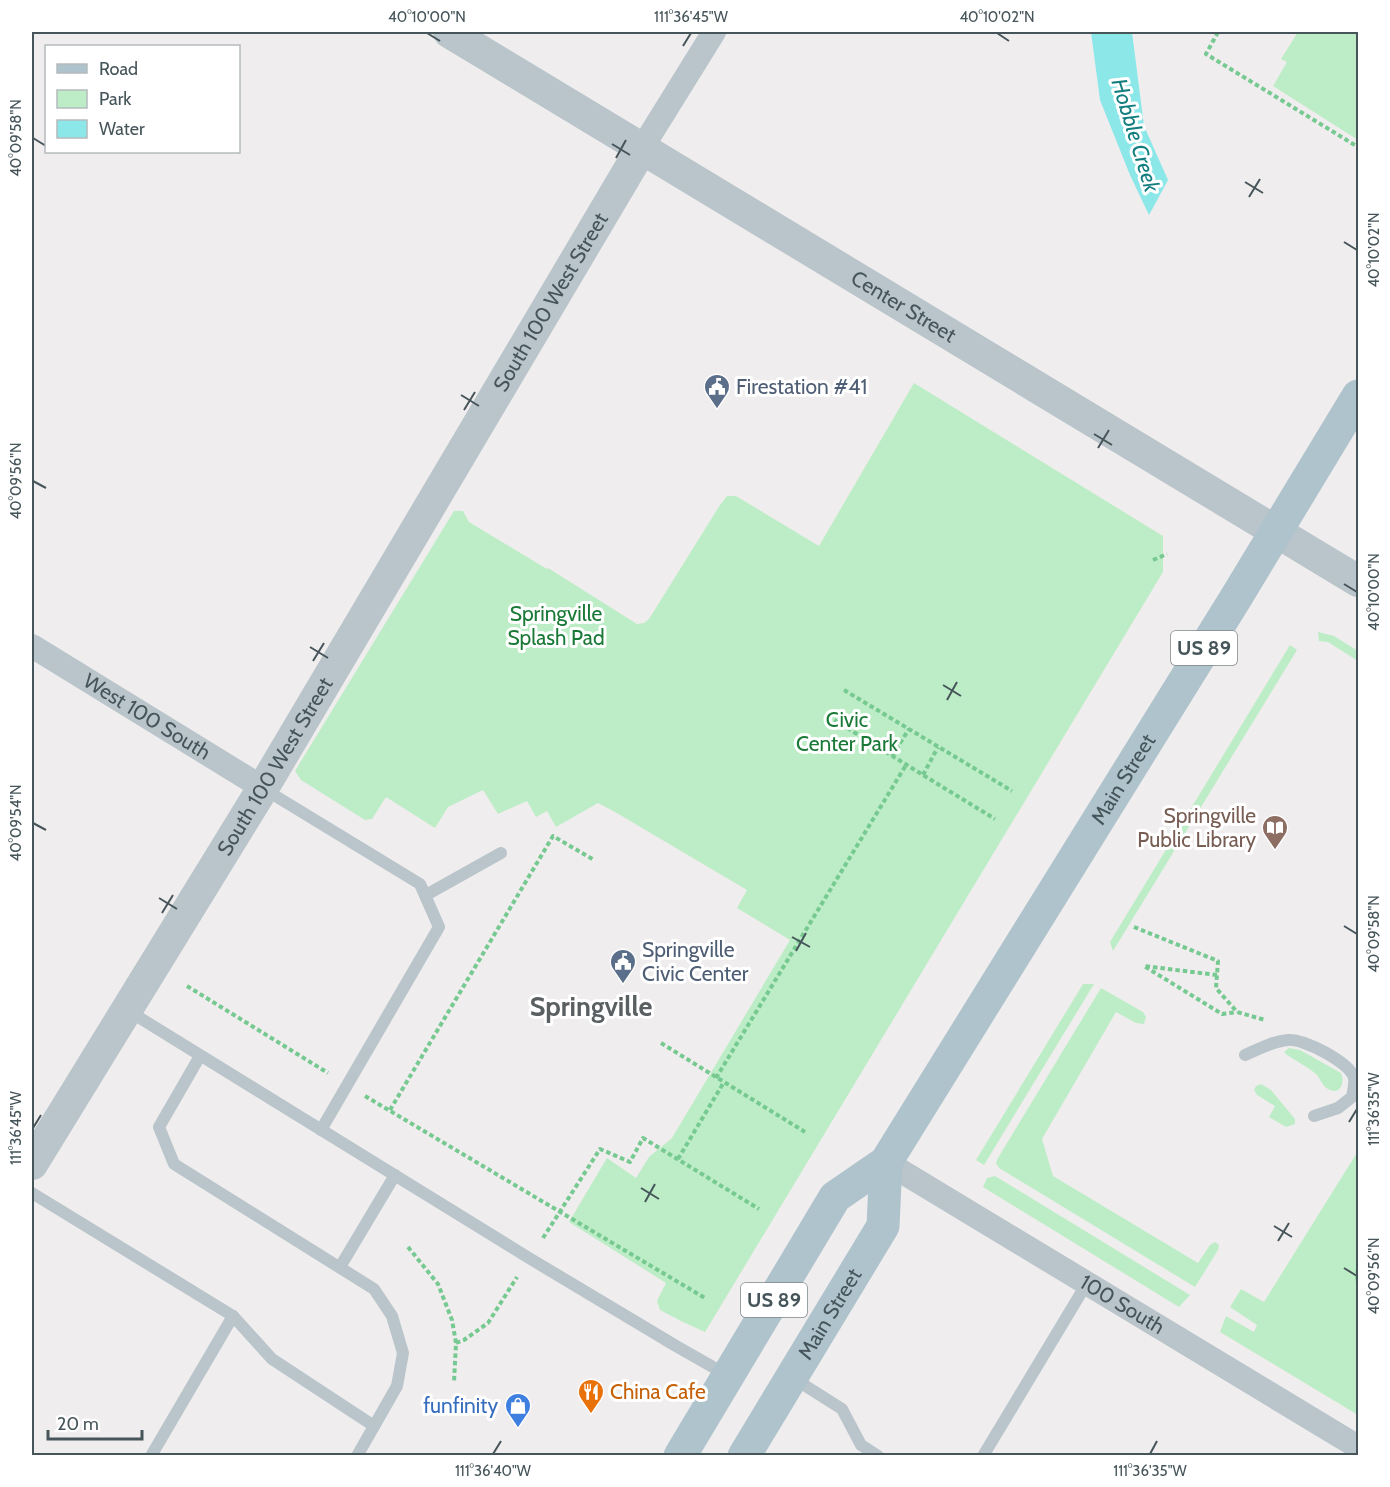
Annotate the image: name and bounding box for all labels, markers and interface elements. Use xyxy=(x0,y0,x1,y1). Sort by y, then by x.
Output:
text: 40°10'00"N xyxy=(388,8,466,26)
text: 111°36'45"W xyxy=(654,8,729,26)
text: 40°10'02"N xyxy=(959,8,1035,26)
legend xyxy=(45,45,240,153)
text: Road xyxy=(99,58,138,80)
water label: Hobble Creek xyxy=(1105,75,1166,196)
text: Park xyxy=(99,88,132,110)
text: 40°09'58"N xyxy=(7,99,25,177)
text: Water xyxy=(99,118,145,140)
street label: South 100 West Street xyxy=(488,208,613,396)
text: 40°10'02"N xyxy=(1365,212,1383,288)
street label: Center Street xyxy=(847,265,961,347)
public building icon: Firestation #41 xyxy=(702,372,732,410)
place label: Firestation #41 xyxy=(736,374,867,399)
text: 40°09'56"N xyxy=(7,442,25,520)
text: 40°10'00"N xyxy=(1365,553,1383,631)
park label: Springville Splash Pad xyxy=(507,601,605,650)
road number: US 89 xyxy=(1171,631,1237,665)
street label: West 100 South xyxy=(79,668,215,765)
street label: South 100 West Street xyxy=(212,673,338,860)
park label: Civic Center Park xyxy=(796,707,899,756)
street label: Main Street xyxy=(1085,729,1160,829)
text: 40°09'54"N xyxy=(7,784,25,862)
place label: Springville Public Library xyxy=(1137,803,1256,852)
library icon: Springville Public Library xyxy=(1260,813,1290,851)
text: 40°09'58"N xyxy=(1365,895,1383,973)
place label: Springville Civic Center xyxy=(642,937,749,986)
public building icon: Springville Civic Center xyxy=(608,947,638,985)
district label: Springville xyxy=(530,990,652,1023)
text: 111°36'35"W xyxy=(1365,1071,1383,1146)
text: 111°36'45"W xyxy=(7,1090,25,1165)
text: 40°09'56"N xyxy=(1365,1237,1383,1315)
street label: Main Street xyxy=(792,1264,867,1364)
street label: 100 South xyxy=(1076,1269,1169,1339)
road number: US 89 xyxy=(741,1283,807,1317)
restaurant icon: China Cafe xyxy=(576,1377,606,1415)
place label: China Cafe xyxy=(610,1379,706,1404)
shop icon: funfinity xyxy=(503,1391,533,1429)
place label: funfinity xyxy=(423,1393,498,1418)
scale bar xyxy=(48,1403,142,1441)
text: 20 m xyxy=(57,1413,99,1435)
text: 111°36'40"W xyxy=(455,1462,532,1480)
text: 111°36'35"W xyxy=(1113,1462,1188,1480)

